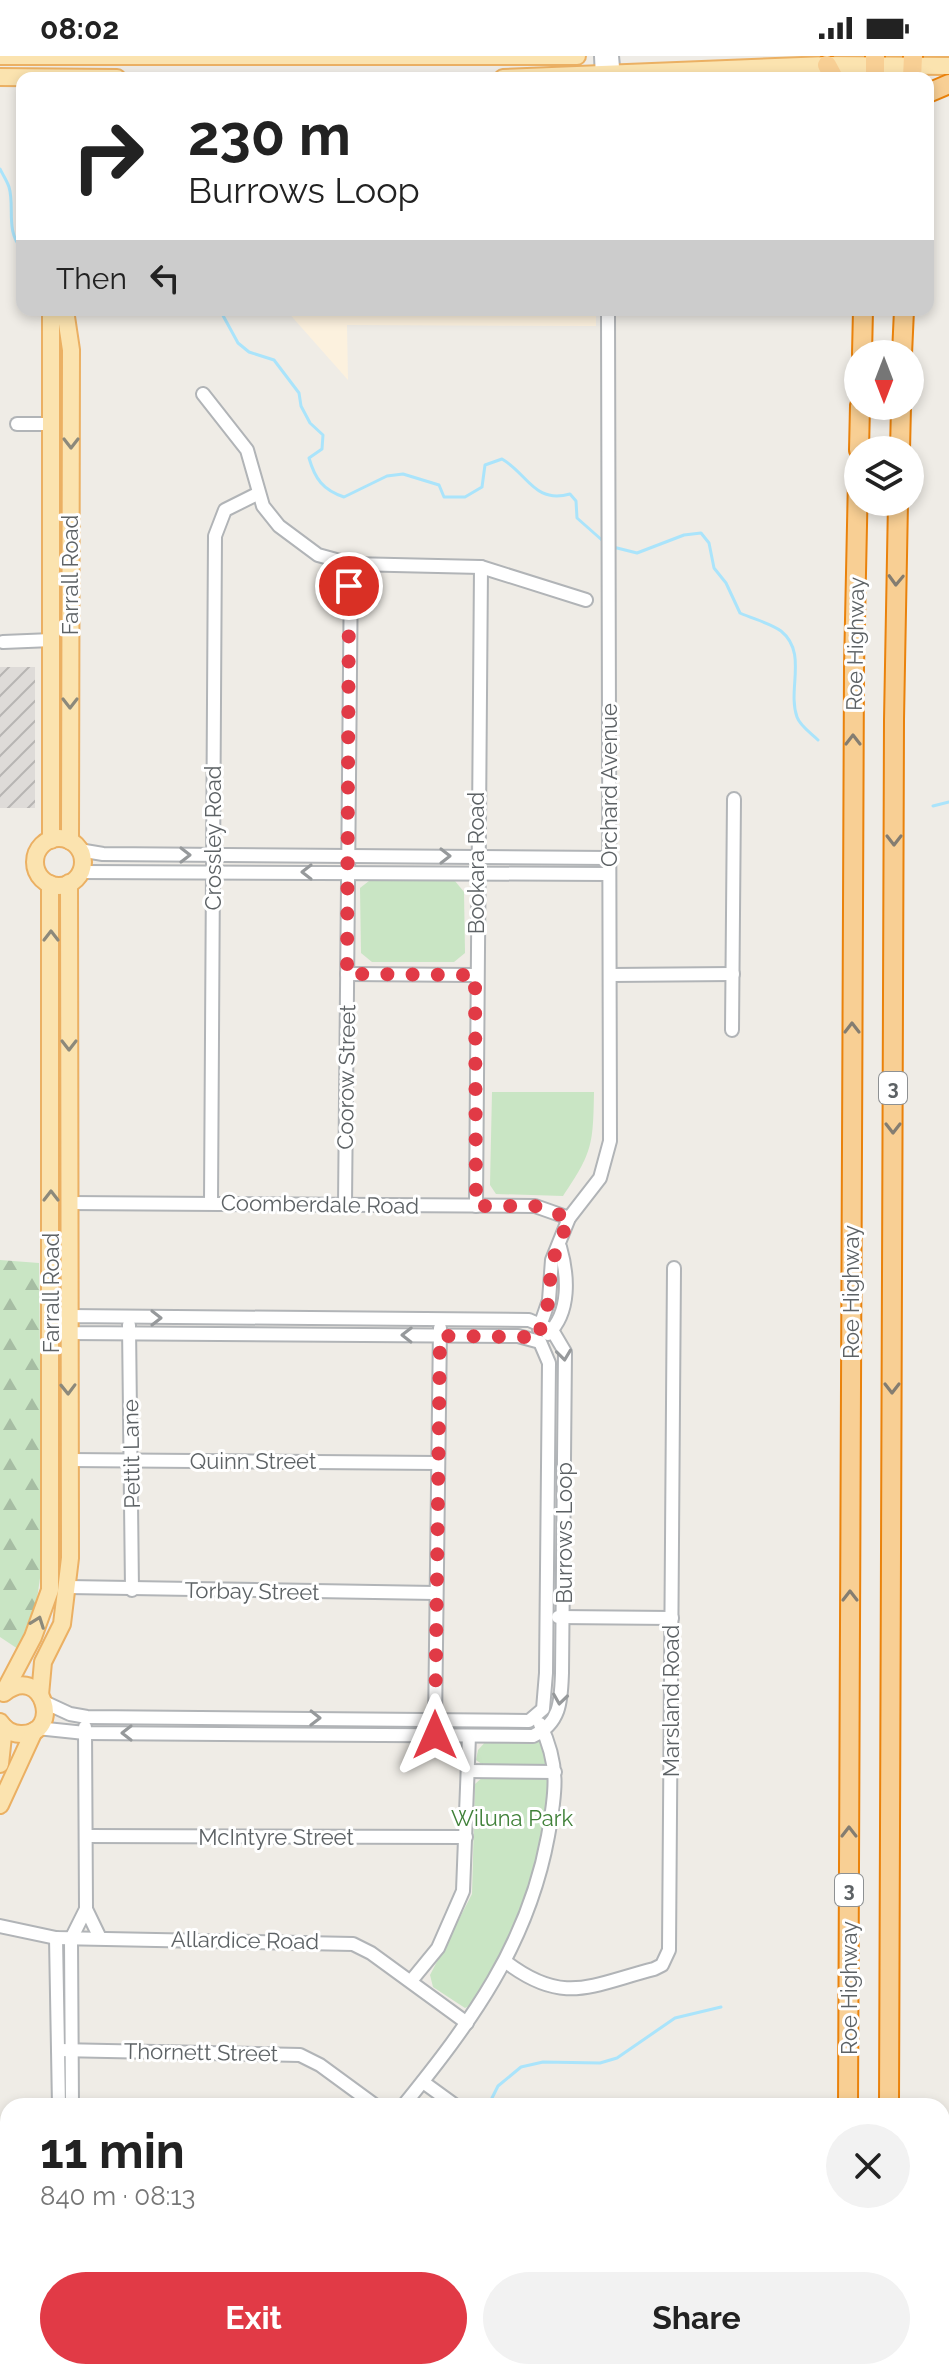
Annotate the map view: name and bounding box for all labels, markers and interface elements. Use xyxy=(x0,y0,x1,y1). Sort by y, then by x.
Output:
text: 08:02 xyxy=(40,11,119,46)
text: 230 m xyxy=(188,102,351,168)
icon: right xyxy=(56,104,160,208)
text: Burrows Loop xyxy=(188,169,420,211)
icon: left xyxy=(143,256,187,300)
text: Then xyxy=(56,261,127,296)
north arrow xyxy=(844,340,924,420)
map controls xyxy=(844,340,924,516)
button: layers xyxy=(844,436,924,516)
one-way arrow xyxy=(62,437,80,450)
street label: Farrall Road xyxy=(57,515,83,635)
pin xyxy=(315,552,383,620)
icon: arrive xyxy=(327,564,371,608)
one-way arrow xyxy=(888,574,905,587)
street label: Roe Highway xyxy=(841,577,869,711)
one-way arrow xyxy=(61,697,79,710)
street label: Orchard Avenue xyxy=(596,703,622,867)
one-way arrow xyxy=(844,733,862,746)
street label: Crossley Road xyxy=(200,765,226,911)
street label: Bookara Road xyxy=(463,792,489,934)
one-way arrow xyxy=(885,834,903,847)
one-way arrow xyxy=(179,846,192,864)
one-way arrow xyxy=(439,847,452,865)
one-way arrow xyxy=(300,863,313,881)
one-way arrow xyxy=(42,929,60,942)
street label: Coorow Street xyxy=(332,1004,360,1150)
one-way arrow xyxy=(843,1021,861,1034)
one-way arrow xyxy=(60,1039,78,1052)
road number: 3 xyxy=(879,1072,907,1104)
one-way arrow xyxy=(884,1122,902,1135)
one-way arrow xyxy=(42,1189,60,1202)
street label: Coomberdale Road xyxy=(221,1189,419,1219)
street label: Roe Highway xyxy=(838,1225,864,1359)
street label: Farrall Road xyxy=(38,1233,64,1353)
one-way arrow xyxy=(150,1309,163,1327)
one-way arrow xyxy=(400,1327,413,1344)
one-way arrow xyxy=(555,1349,572,1362)
one-way arrow xyxy=(883,1382,901,1395)
one-way arrow xyxy=(59,1383,77,1396)
street label: Pettit Lane xyxy=(117,1399,145,1509)
street label: Quinn Street xyxy=(190,1448,317,1474)
street label: Burrows Loop xyxy=(551,1462,577,1604)
street label: Torbay Street xyxy=(184,1577,320,1605)
one-way arrow xyxy=(841,1589,859,1602)
one-way arrow xyxy=(29,1616,45,1630)
street label: Marsland Road xyxy=(658,1625,684,1777)
one-way arrow xyxy=(552,1692,569,1705)
position arrow xyxy=(393,1693,477,1777)
one-way arrow xyxy=(309,1709,322,1726)
one-way arrow xyxy=(120,1724,133,1742)
park label: Wiluna Park xyxy=(451,1805,573,1831)
street label: McIntyre Street xyxy=(198,1824,354,1850)
one-way arrow xyxy=(840,1825,858,1838)
road number: 3 xyxy=(835,1874,863,1906)
street label: Roe Highway xyxy=(836,1921,862,2055)
street label: Allardice Road xyxy=(171,1926,319,1954)
street label: Thornett Street xyxy=(124,2038,279,2066)
text: 11 min xyxy=(40,2123,185,2179)
button: close xyxy=(826,2124,910,2208)
text: 840 m · 08:13 xyxy=(40,2181,195,2211)
button: Exit xyxy=(40,2272,467,2364)
button: Share xyxy=(483,2272,910,2364)

